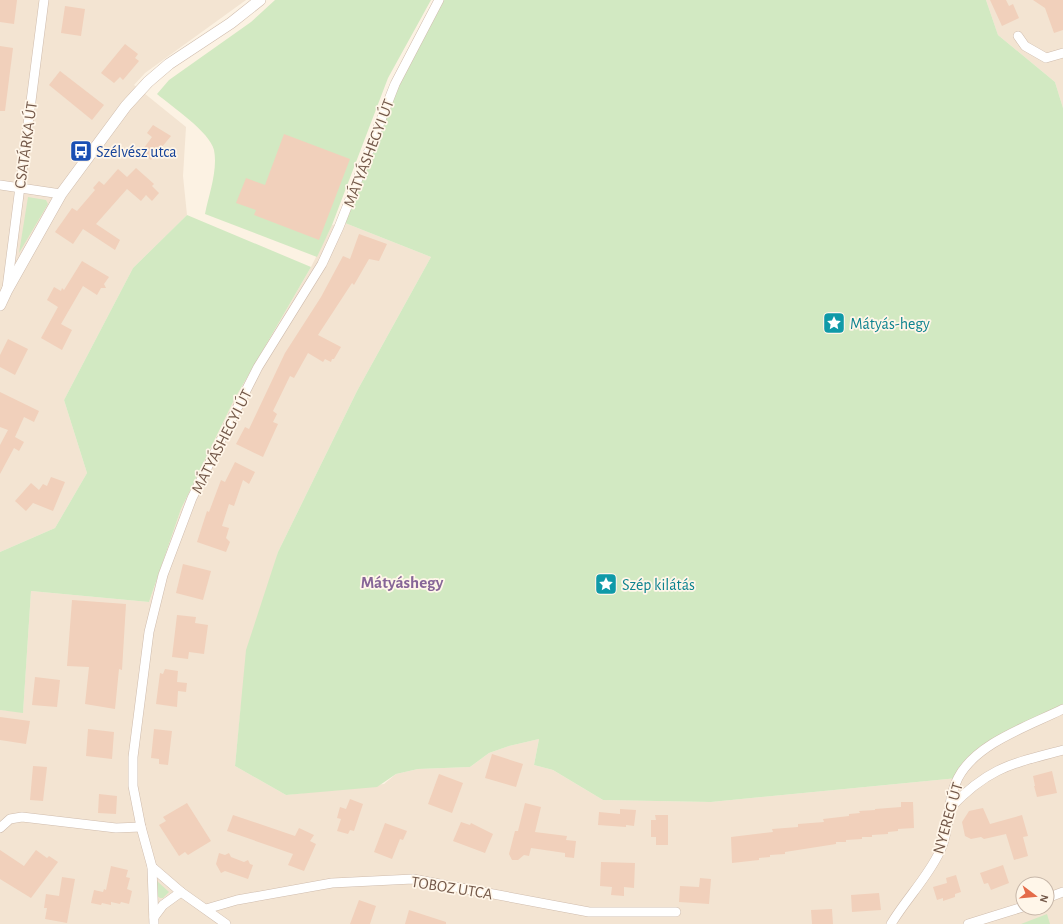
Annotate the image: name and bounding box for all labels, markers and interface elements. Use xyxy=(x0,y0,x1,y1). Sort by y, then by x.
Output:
street label: MÁTYÁSHEGYI ÚT xyxy=(339,96,397,210)
street label: CSATÁRKA ÚT xyxy=(10,100,40,190)
bus stop icon: Szélvész utca xyxy=(68,138,94,164)
place label: Szélvész utca xyxy=(96,144,177,160)
place icon: Mátyás-hegy xyxy=(821,310,847,336)
place label: Mátyás-hegy xyxy=(850,316,930,333)
street label: MÁTYÁSHEGYI ÚT xyxy=(187,386,255,496)
place icon: Szép kilátás xyxy=(593,571,619,597)
district label: Mátyáshegy xyxy=(361,574,444,592)
place label: Szép kilátás xyxy=(622,577,695,593)
street label: NYEREG ÚT xyxy=(928,780,966,856)
street label: TOBOZ UTCA xyxy=(410,874,494,902)
north arrow xyxy=(1015,876,1055,916)
text: N xyxy=(1038,893,1050,904)

